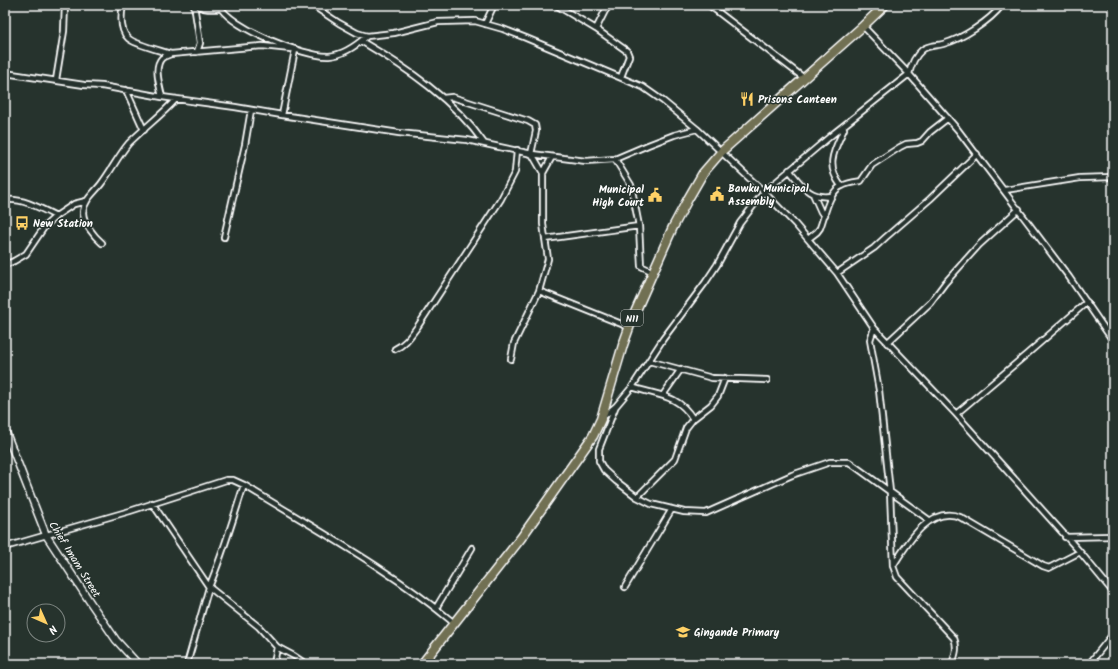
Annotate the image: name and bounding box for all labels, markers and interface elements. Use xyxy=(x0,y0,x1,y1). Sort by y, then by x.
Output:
restaurant icon: Prisons Canteen xyxy=(739,91,755,107)
place label: Prisons Canteen xyxy=(758,91,837,109)
place label: Bawku Municipal Assembly xyxy=(728,180,809,211)
place label: Municipal High Court xyxy=(592,181,645,212)
public building icon: Bawku Municipal Assembly xyxy=(709,186,725,202)
public building icon: Municipal High Court xyxy=(647,187,663,203)
bus stop icon: New Station xyxy=(14,215,30,231)
place label: New Station xyxy=(33,215,93,233)
road number: N11 xyxy=(621,310,643,326)
street label: Chief Imam Street xyxy=(43,518,105,602)
north arrow xyxy=(26,603,66,643)
text: N xyxy=(44,621,61,638)
school or university icon: Gingande Primary xyxy=(675,624,691,640)
place label: Gingande Primary xyxy=(694,624,780,642)

